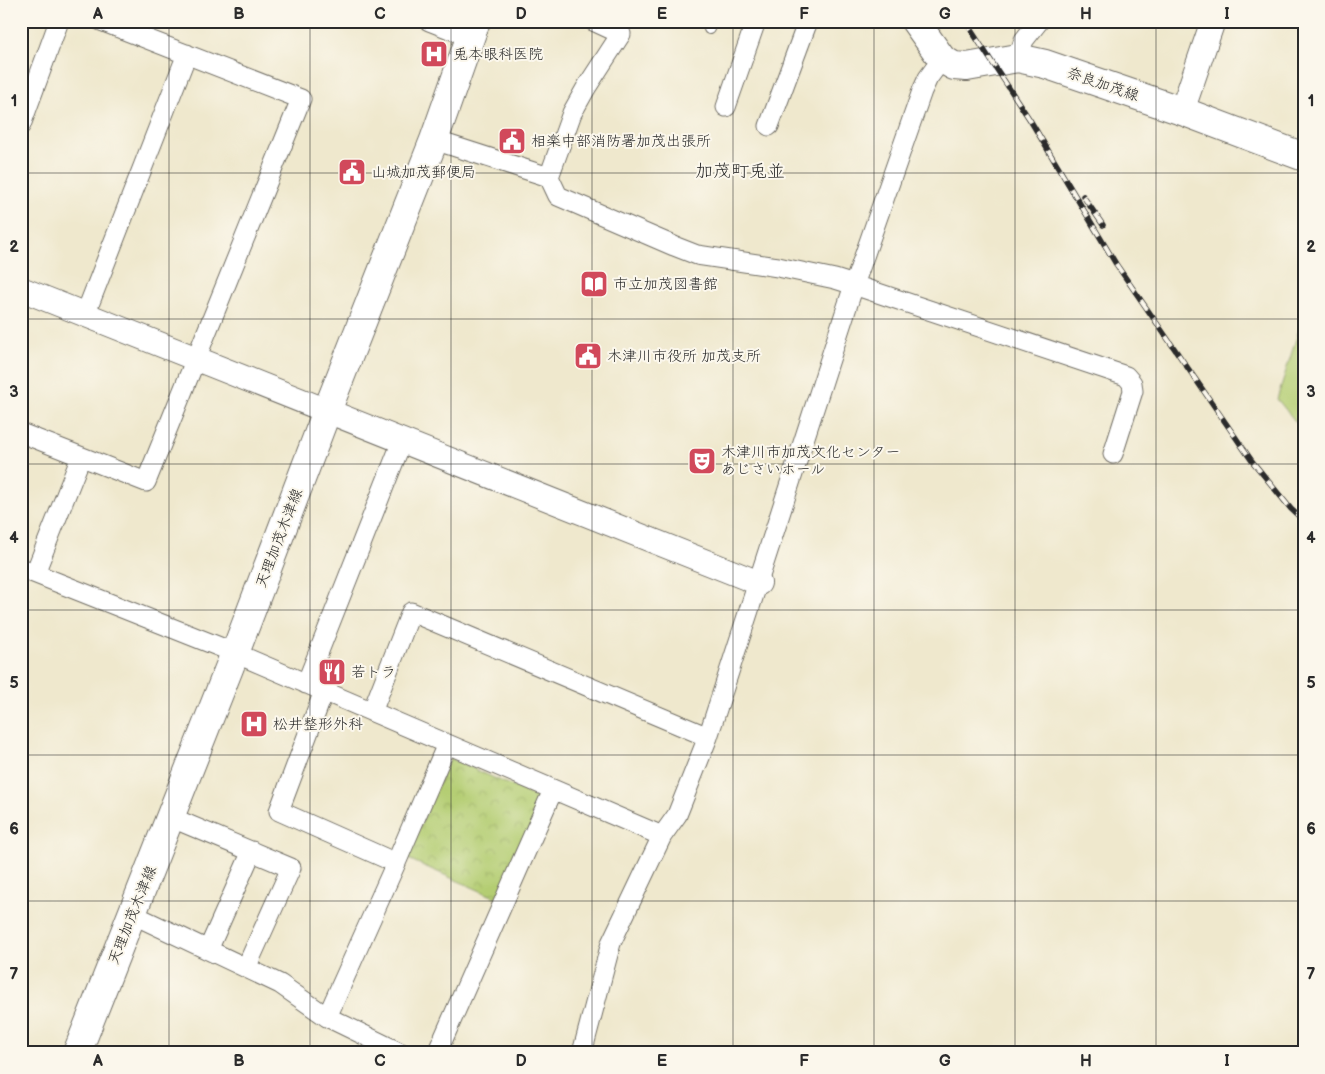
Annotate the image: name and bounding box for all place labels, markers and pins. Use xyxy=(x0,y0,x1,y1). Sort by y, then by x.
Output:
hospital icon: 兎本眼科医院 xyxy=(419,39,449,69)
place label: 兎本眼科医院 xyxy=(453,45,543,64)
public building icon: 相楽中部消防署加茂出張所 xyxy=(497,126,527,156)
place label: 相楽中部消防署加茂出張所 xyxy=(531,132,711,151)
public building icon: 山城加茂郵便局 xyxy=(337,157,367,187)
place label: 山城加茂郵便局 xyxy=(371,163,476,182)
library icon: 市立加茂図書館 xyxy=(579,269,609,299)
place label: 市立加茂図書館 xyxy=(613,275,718,294)
public building icon: 木津川市役所 加茂支所 xyxy=(573,341,603,371)
place label: 木津川市役所 加茂支所 xyxy=(607,347,761,366)
place label: 木津川市加茂文化センター あじさいホール xyxy=(721,443,900,479)
theatre icon: 木津川市加茂文化センター あじさいホール xyxy=(687,446,717,476)
restaurant icon: 若トラ xyxy=(317,657,347,687)
place label: 若トラ xyxy=(351,663,396,682)
hospital icon: 松井整形外科 xyxy=(239,709,269,739)
place label: 松井整形外科 xyxy=(273,715,363,734)

